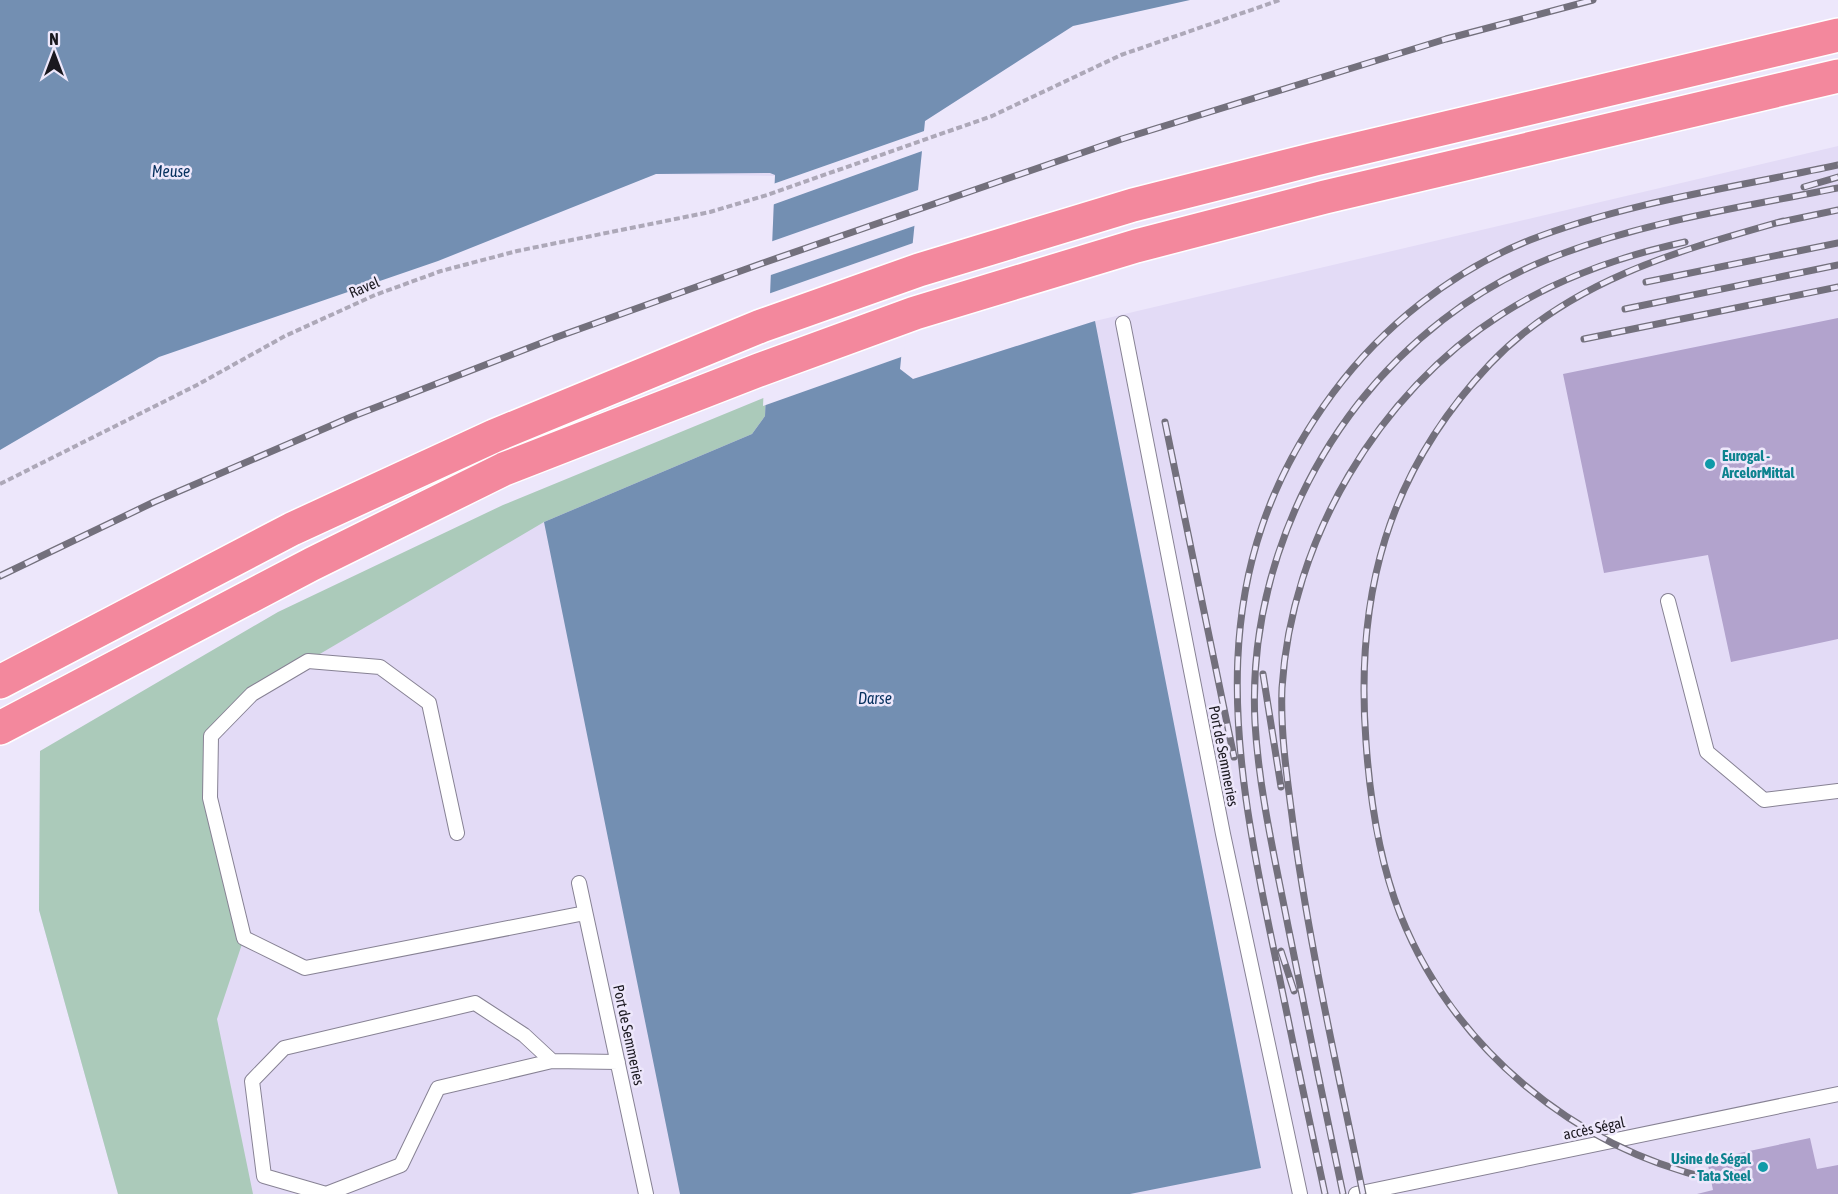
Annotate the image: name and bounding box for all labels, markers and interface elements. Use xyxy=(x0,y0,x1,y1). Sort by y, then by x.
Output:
north arrow xyxy=(24,24,84,84)
text: N xyxy=(49,30,59,48)
water label: Meuse xyxy=(152,162,190,180)
street label: Ravel xyxy=(346,273,382,301)
place label: Eurogal - ArcelorMittal xyxy=(1721,447,1796,481)
marker: Eurogal - ArcelorMittal xyxy=(1703,457,1717,471)
water label: Darse xyxy=(858,689,892,707)
street label: Port de Semmeries xyxy=(1206,704,1242,808)
street label: Port de Semmeries xyxy=(610,983,648,1087)
street label: accès Ségal xyxy=(1562,1113,1626,1143)
place label: Usine de Ségal - Tata Steel xyxy=(1671,1150,1752,1184)
marker: Usine de Ségal - Tata Steel xyxy=(1756,1160,1770,1174)

